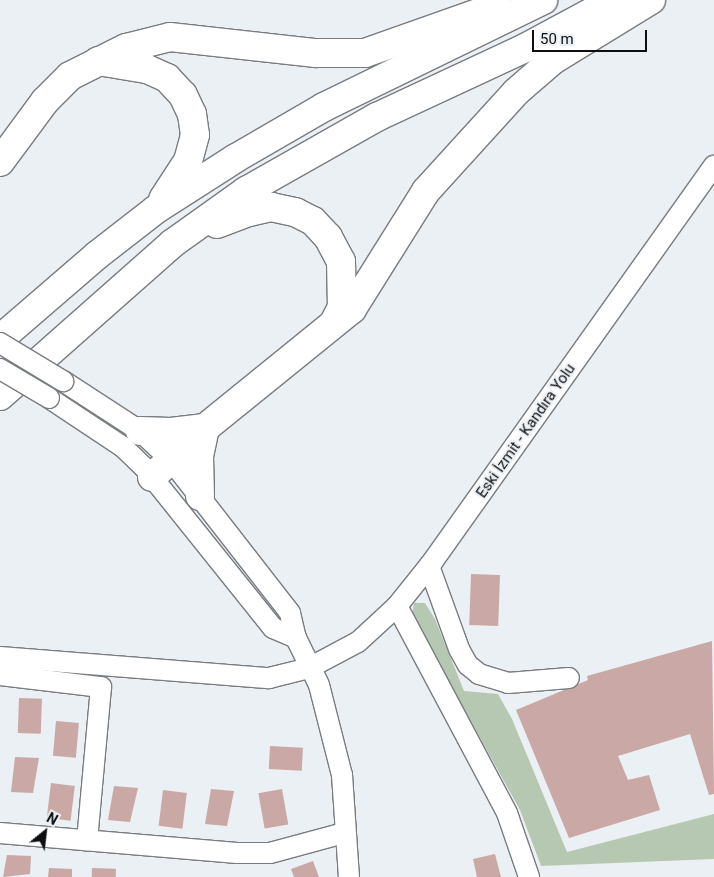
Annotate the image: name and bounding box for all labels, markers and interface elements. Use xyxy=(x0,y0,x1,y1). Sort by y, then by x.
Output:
scale bar xyxy=(534,20,649,52)
text: 50 m xyxy=(540,30,574,48)
street label: Eski İzmit - Kandıra Yolu xyxy=(473,360,579,502)
north arrow xyxy=(20,807,70,857)
text: N xyxy=(44,809,60,828)

